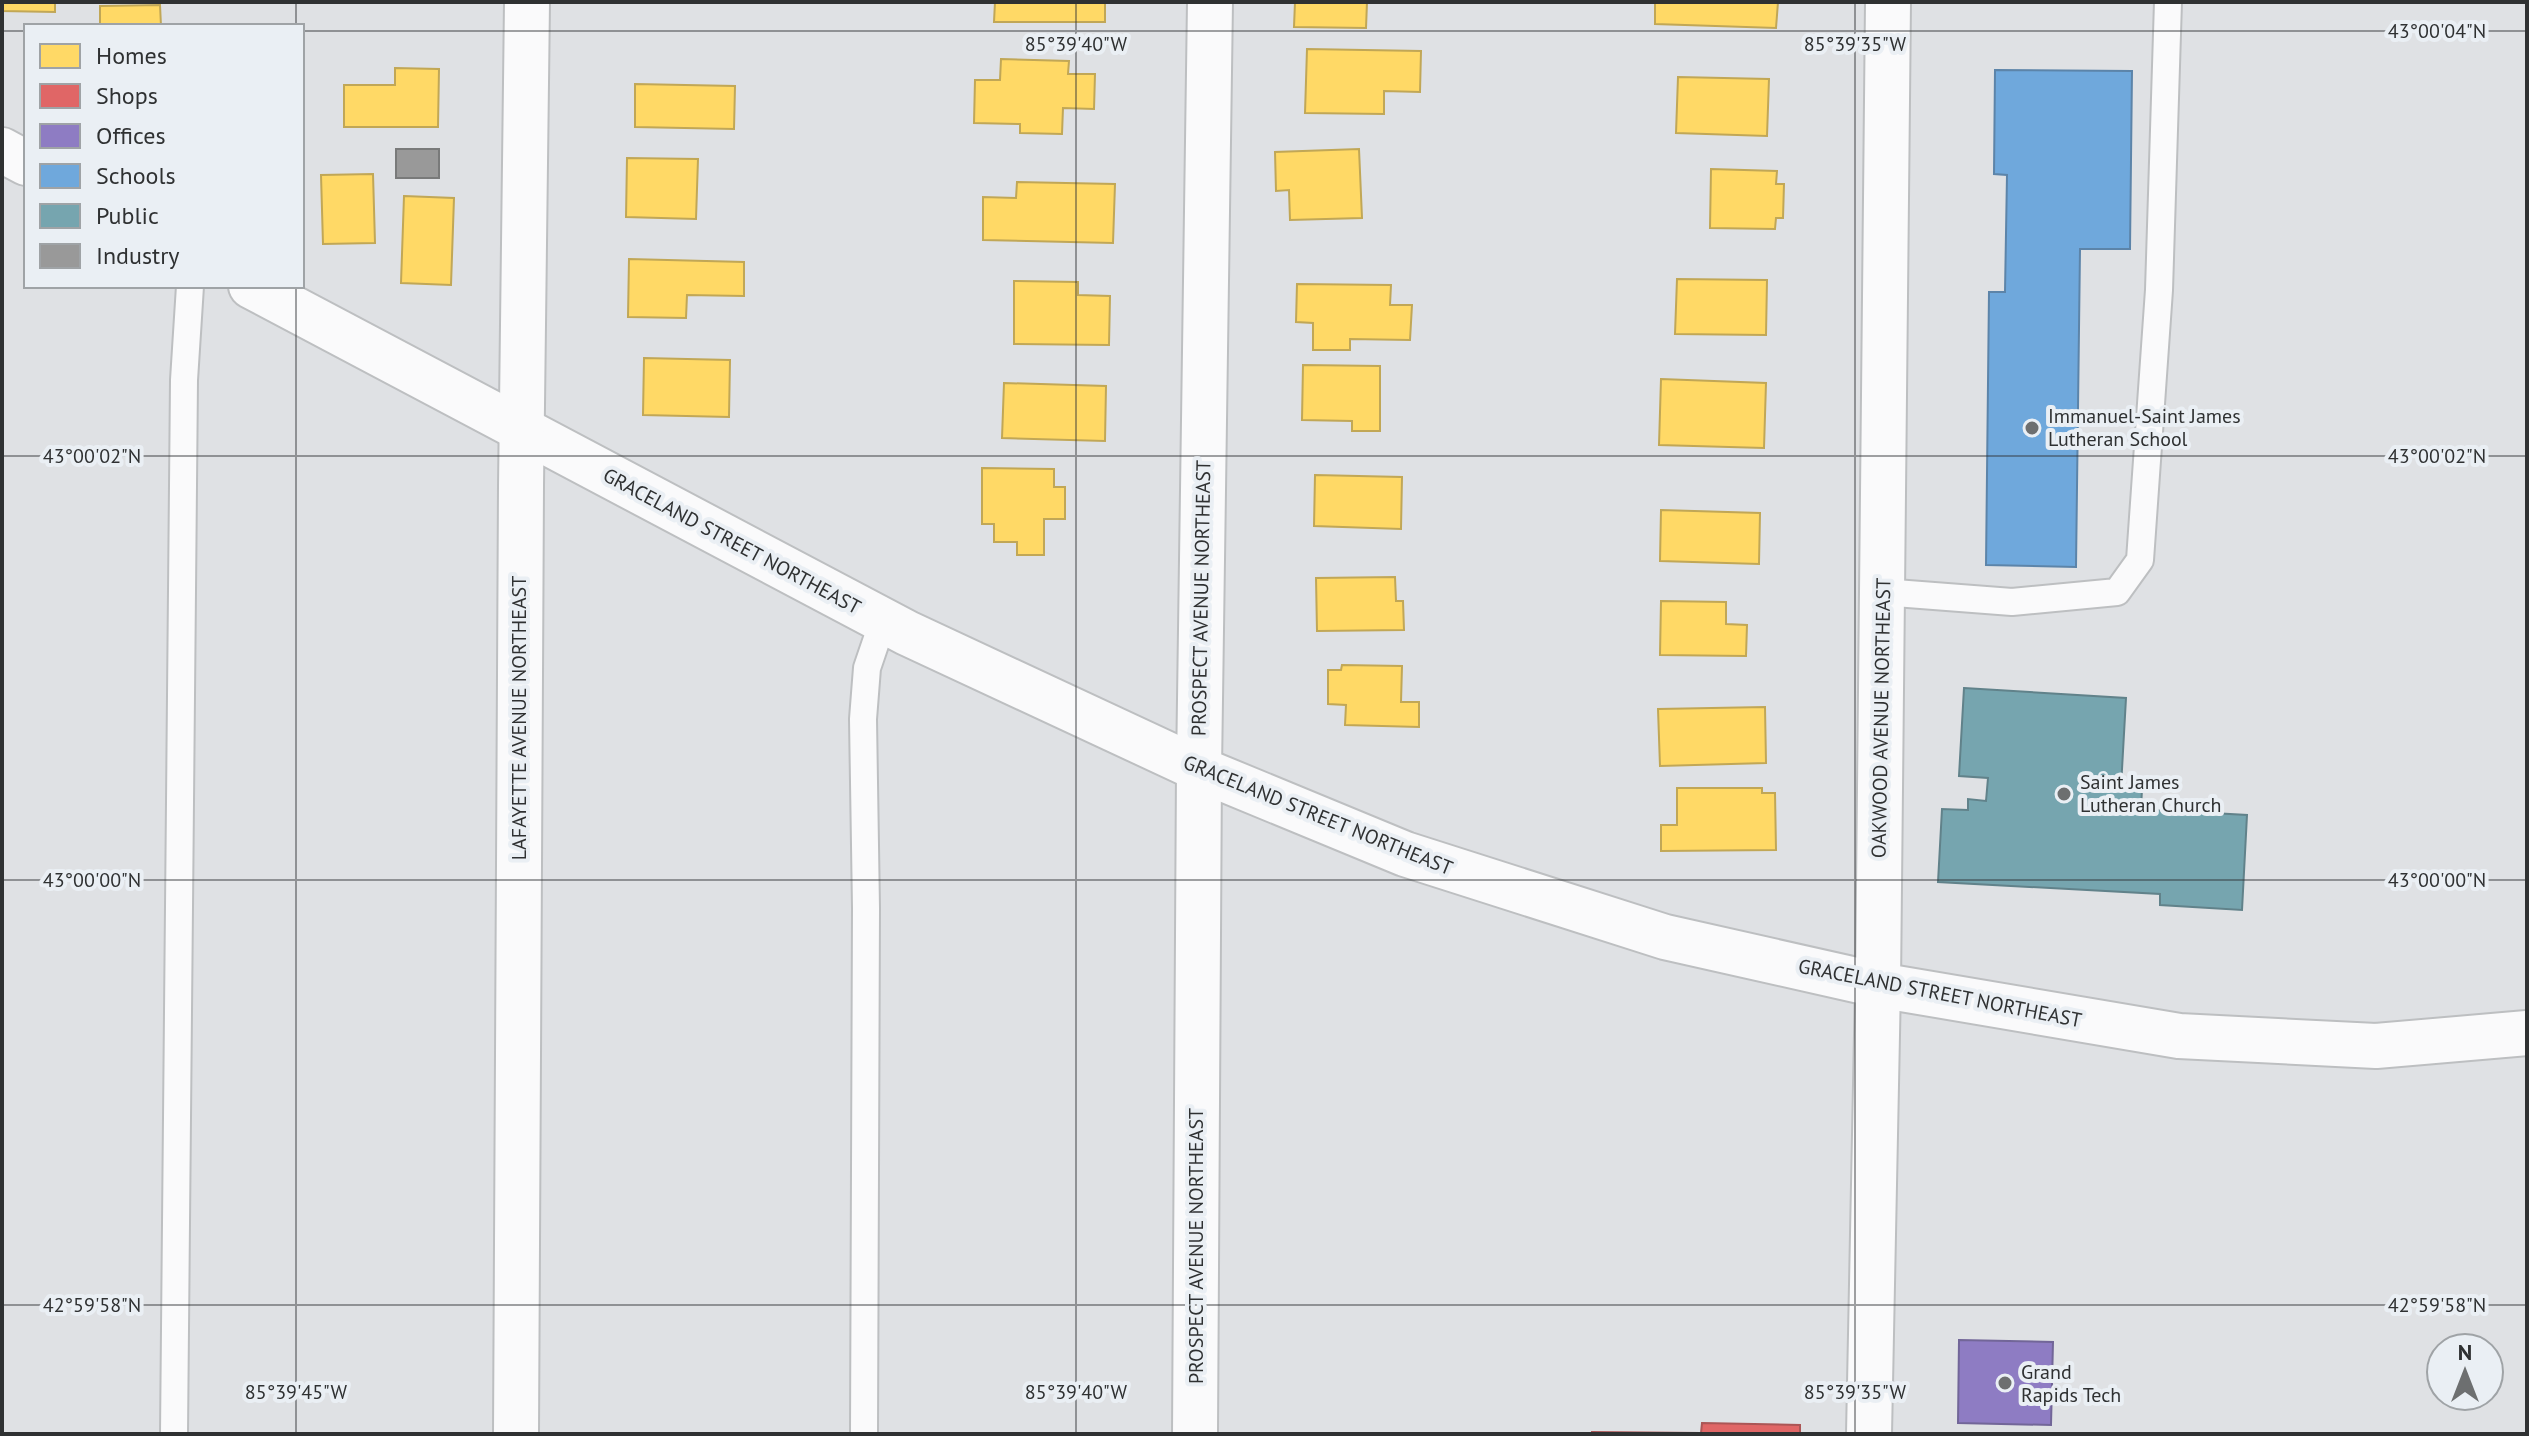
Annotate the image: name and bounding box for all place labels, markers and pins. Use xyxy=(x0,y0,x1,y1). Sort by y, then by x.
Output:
place label: Immanuel-Saint James Lutheran School xyxy=(2048,403,2241,452)
marker: Immanuel-Saint James Lutheran School xyxy=(2023,419,2041,437)
place label: Saint James Lutheran Church xyxy=(2080,769,2222,818)
marker: Saint James Lutheran Church xyxy=(2055,785,2073,803)
place label: Grand Rapids Tech xyxy=(2021,1359,2121,1408)
marker: Grand Rapids Tech xyxy=(1996,1374,2014,1392)

